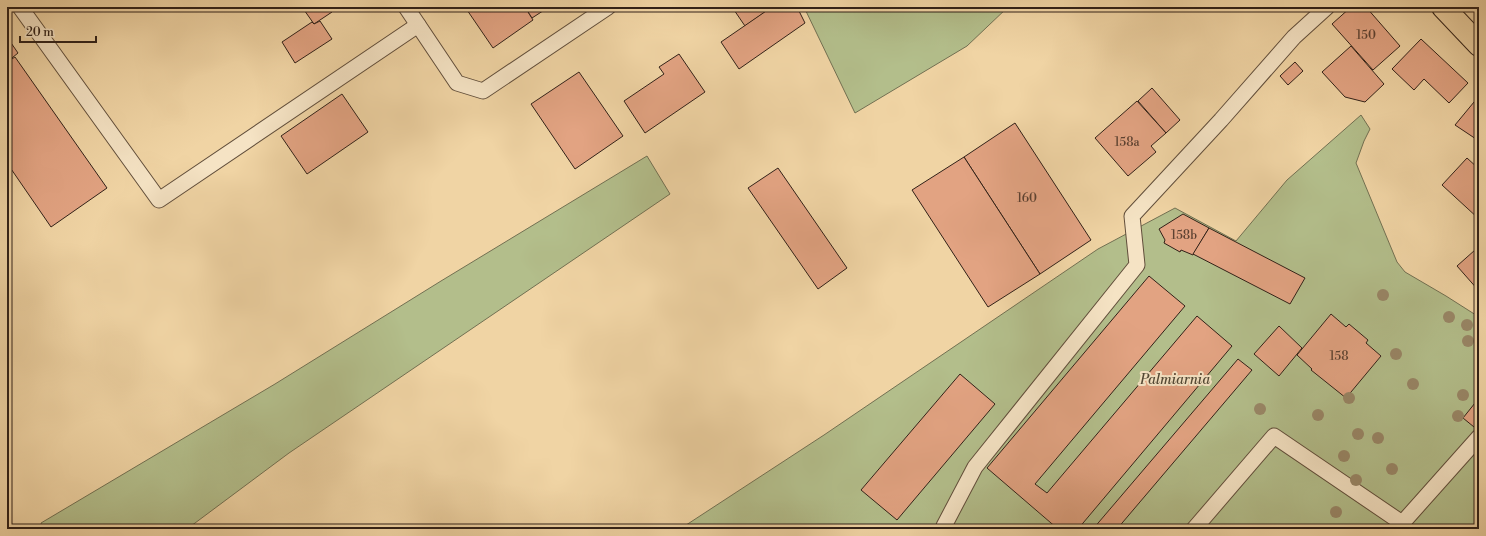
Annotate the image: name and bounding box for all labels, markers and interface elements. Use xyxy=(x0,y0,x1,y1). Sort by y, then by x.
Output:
scale bar xyxy=(20,18,96,44)
text: 20 m xyxy=(26,25,54,40)
house number: 150 xyxy=(1356,28,1376,43)
house number: 158a xyxy=(1114,135,1141,150)
house number: 160 xyxy=(1017,191,1037,206)
house number: 158b xyxy=(1171,228,1197,243)
house number: 158 xyxy=(1329,349,1349,364)
park label: Palmiarnia xyxy=(1139,371,1210,389)

